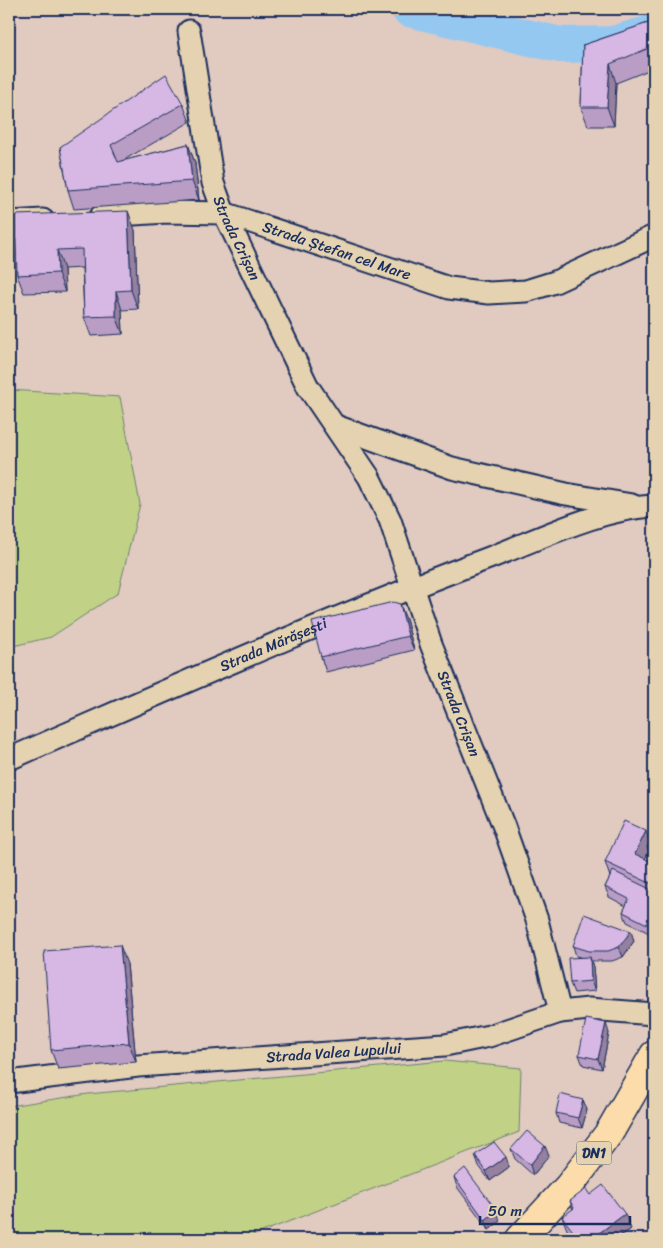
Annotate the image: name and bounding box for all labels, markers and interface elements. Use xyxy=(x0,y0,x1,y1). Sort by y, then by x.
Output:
street label: Strada Crișan xyxy=(206,192,268,285)
street label: Strada Ștefan cel Mare xyxy=(259,214,415,288)
street label: Strada Mărășești xyxy=(215,610,332,679)
street label: Strada Crișan xyxy=(430,666,488,761)
street label: Strada Valea Lupului xyxy=(265,1035,403,1070)
road number: DN1 xyxy=(576,1142,612,1164)
scale bar xyxy=(480,1193,630,1225)
text: 50 m xyxy=(488,1198,523,1224)

